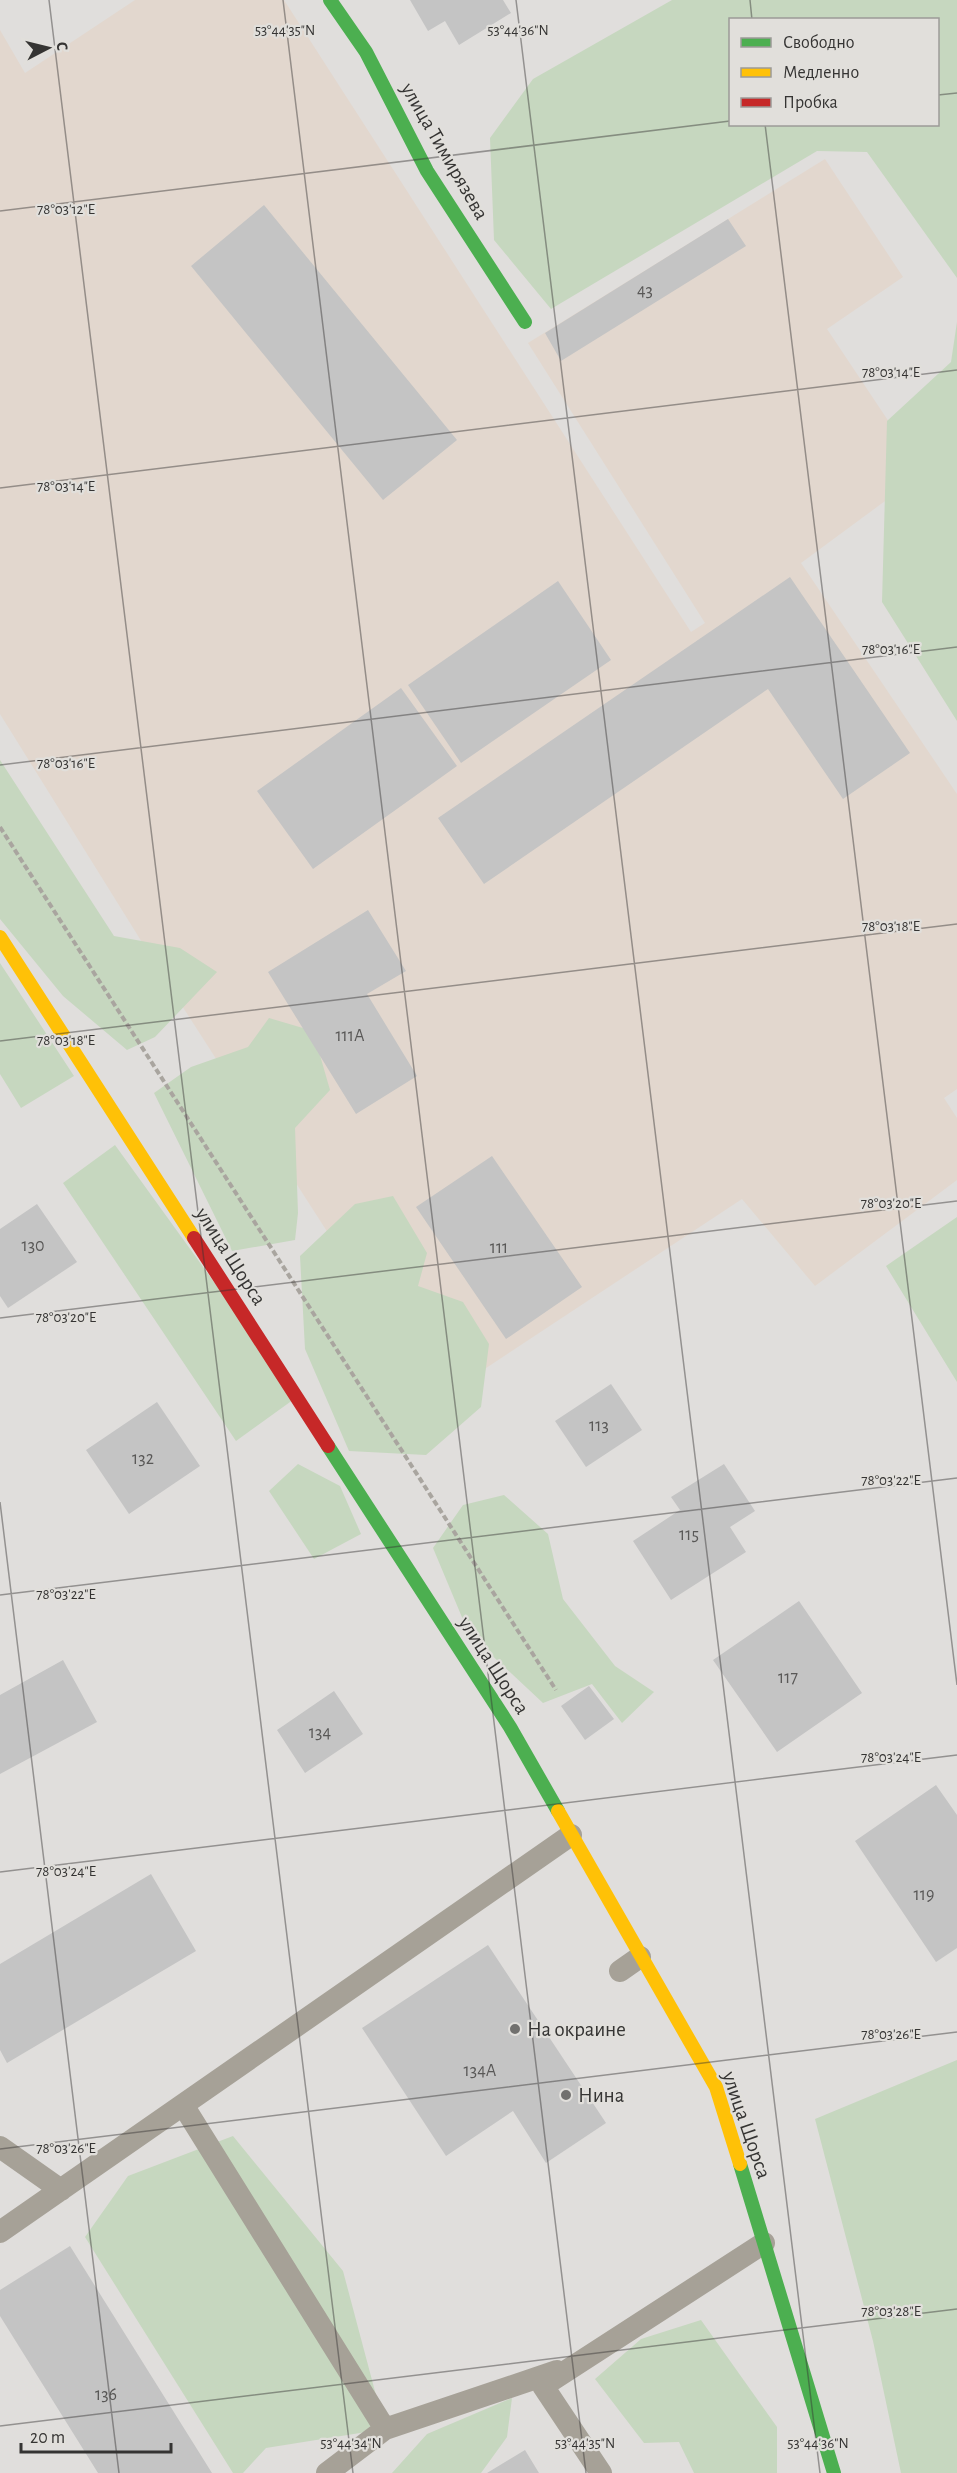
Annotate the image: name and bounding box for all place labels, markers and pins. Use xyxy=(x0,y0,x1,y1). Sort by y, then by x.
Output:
place label: На окраине xyxy=(527,2019,626,2040)
marker: На окраине xyxy=(508,2022,522,2036)
place label: Нина xyxy=(578,2085,625,2106)
marker: Нина xyxy=(559,2088,573,2102)

